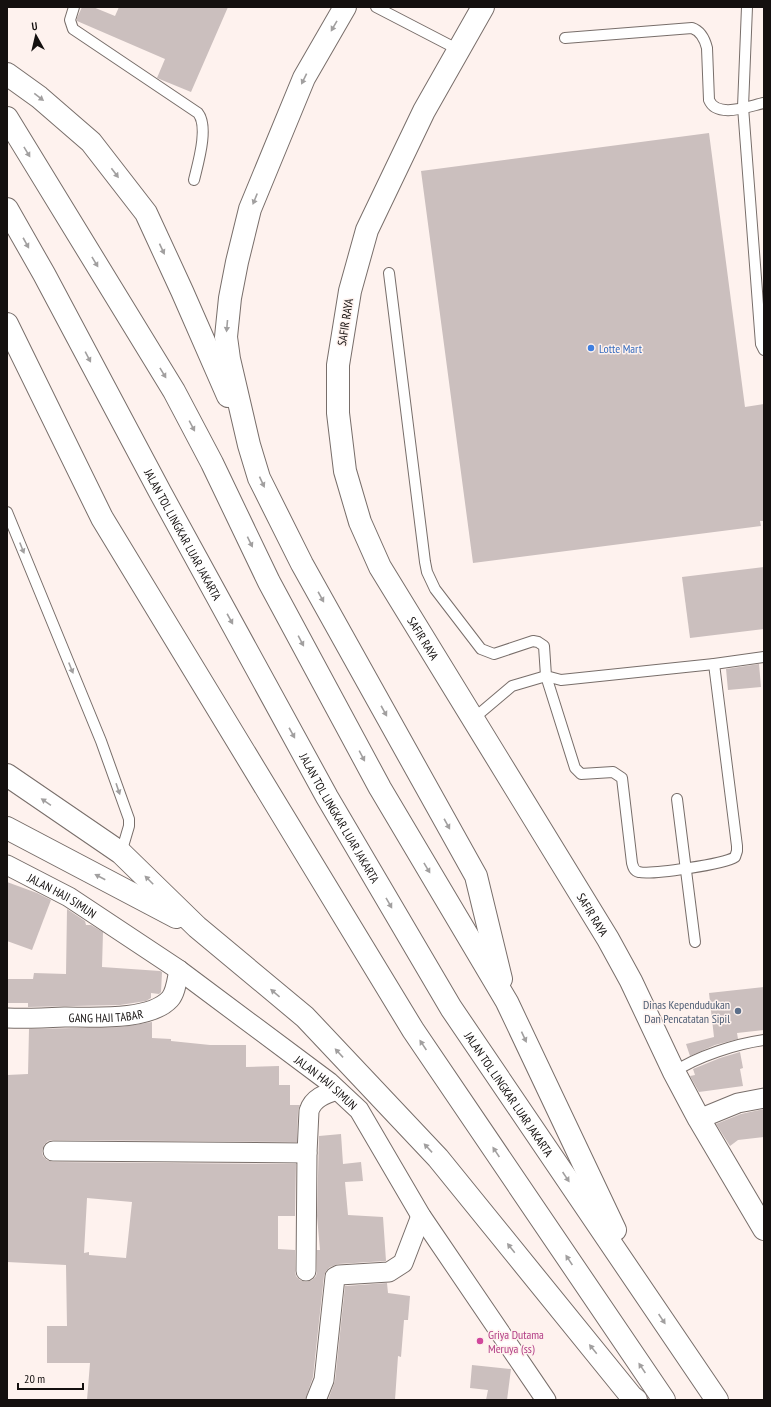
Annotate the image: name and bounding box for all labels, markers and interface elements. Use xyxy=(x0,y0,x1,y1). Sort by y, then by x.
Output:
north arrow xyxy=(16,16,56,56)
text: U xyxy=(31,19,39,33)
one-way arrow xyxy=(331,20,338,32)
one-way arrow xyxy=(301,73,307,85)
one-way arrow xyxy=(33,93,44,101)
one-way arrow xyxy=(24,146,31,158)
one-way arrow xyxy=(110,167,119,178)
one-way arrow xyxy=(251,193,258,205)
one-way arrow xyxy=(23,237,30,249)
one-way arrow xyxy=(159,243,165,254)
one-way arrow xyxy=(92,256,99,268)
street label: SAFIR RAYA xyxy=(334,297,356,347)
one-way arrow xyxy=(224,320,231,332)
place label: Lotte Mart xyxy=(599,341,643,356)
marker: Lotte Mart xyxy=(586,343,596,353)
one-way arrow xyxy=(85,351,91,363)
one-way arrow xyxy=(160,367,167,379)
one-way arrow xyxy=(189,420,196,432)
street label: JALAN TOL LINGKAR LUAR JAKARTA xyxy=(141,465,225,603)
one-way arrow xyxy=(259,476,265,487)
one-way arrow xyxy=(247,537,253,548)
one-way arrow xyxy=(19,542,25,553)
one-way arrow xyxy=(318,591,324,603)
one-way arrow xyxy=(226,613,233,625)
street label: SAFIR RAYA xyxy=(405,614,443,663)
one-way arrow xyxy=(298,635,304,647)
one-way arrow xyxy=(69,662,75,674)
one-way arrow xyxy=(381,705,388,717)
one-way arrow xyxy=(289,727,296,739)
street label: JALAN TOL LINGKAR LUAR JAKARTA xyxy=(296,749,383,886)
one-way arrow xyxy=(359,750,366,761)
one-way arrow xyxy=(116,783,122,795)
one-way arrow xyxy=(41,798,51,806)
one-way arrow xyxy=(444,819,451,830)
one-way arrow xyxy=(424,862,431,874)
street label: JALAN HAJI SIMUN xyxy=(24,869,100,921)
one-way arrow xyxy=(94,874,106,880)
one-way arrow xyxy=(144,875,154,885)
street label: SAFIR RAYA xyxy=(574,890,612,939)
one-way arrow xyxy=(386,897,393,909)
one-way arrow xyxy=(270,988,281,997)
place label: Dinas Kependudukan Dan Pencatatan Sipil xyxy=(643,997,730,1026)
street label: GANG HAJI TABAR xyxy=(69,1005,145,1025)
marker: Dinas Kependudukan Dan Pencatatan Sipil xyxy=(733,1006,743,1016)
street label: JALAN TOL LINGKAR LUAR JAKARTA xyxy=(461,1028,557,1159)
one-way arrow xyxy=(521,1031,527,1043)
one-way arrow xyxy=(419,1040,427,1050)
one-way arrow xyxy=(334,1048,344,1058)
street label: JALAN HAJI SIMUN xyxy=(291,1051,361,1112)
one-way arrow xyxy=(424,1143,433,1153)
one-way arrow xyxy=(492,1147,500,1158)
one-way arrow xyxy=(562,1171,570,1182)
one-way arrow xyxy=(507,1243,515,1254)
one-way arrow xyxy=(565,1255,573,1265)
one-way arrow xyxy=(659,1313,666,1325)
place label: Griya Dutama Meruya (ss) xyxy=(488,1327,544,1356)
marker: Griya Dutama Meruya (ss) xyxy=(475,1336,485,1346)
one-way arrow xyxy=(588,1344,597,1355)
one-way arrow xyxy=(638,1363,646,1373)
scale bar xyxy=(18,1365,83,1391)
text: 20 m xyxy=(24,1371,45,1386)

